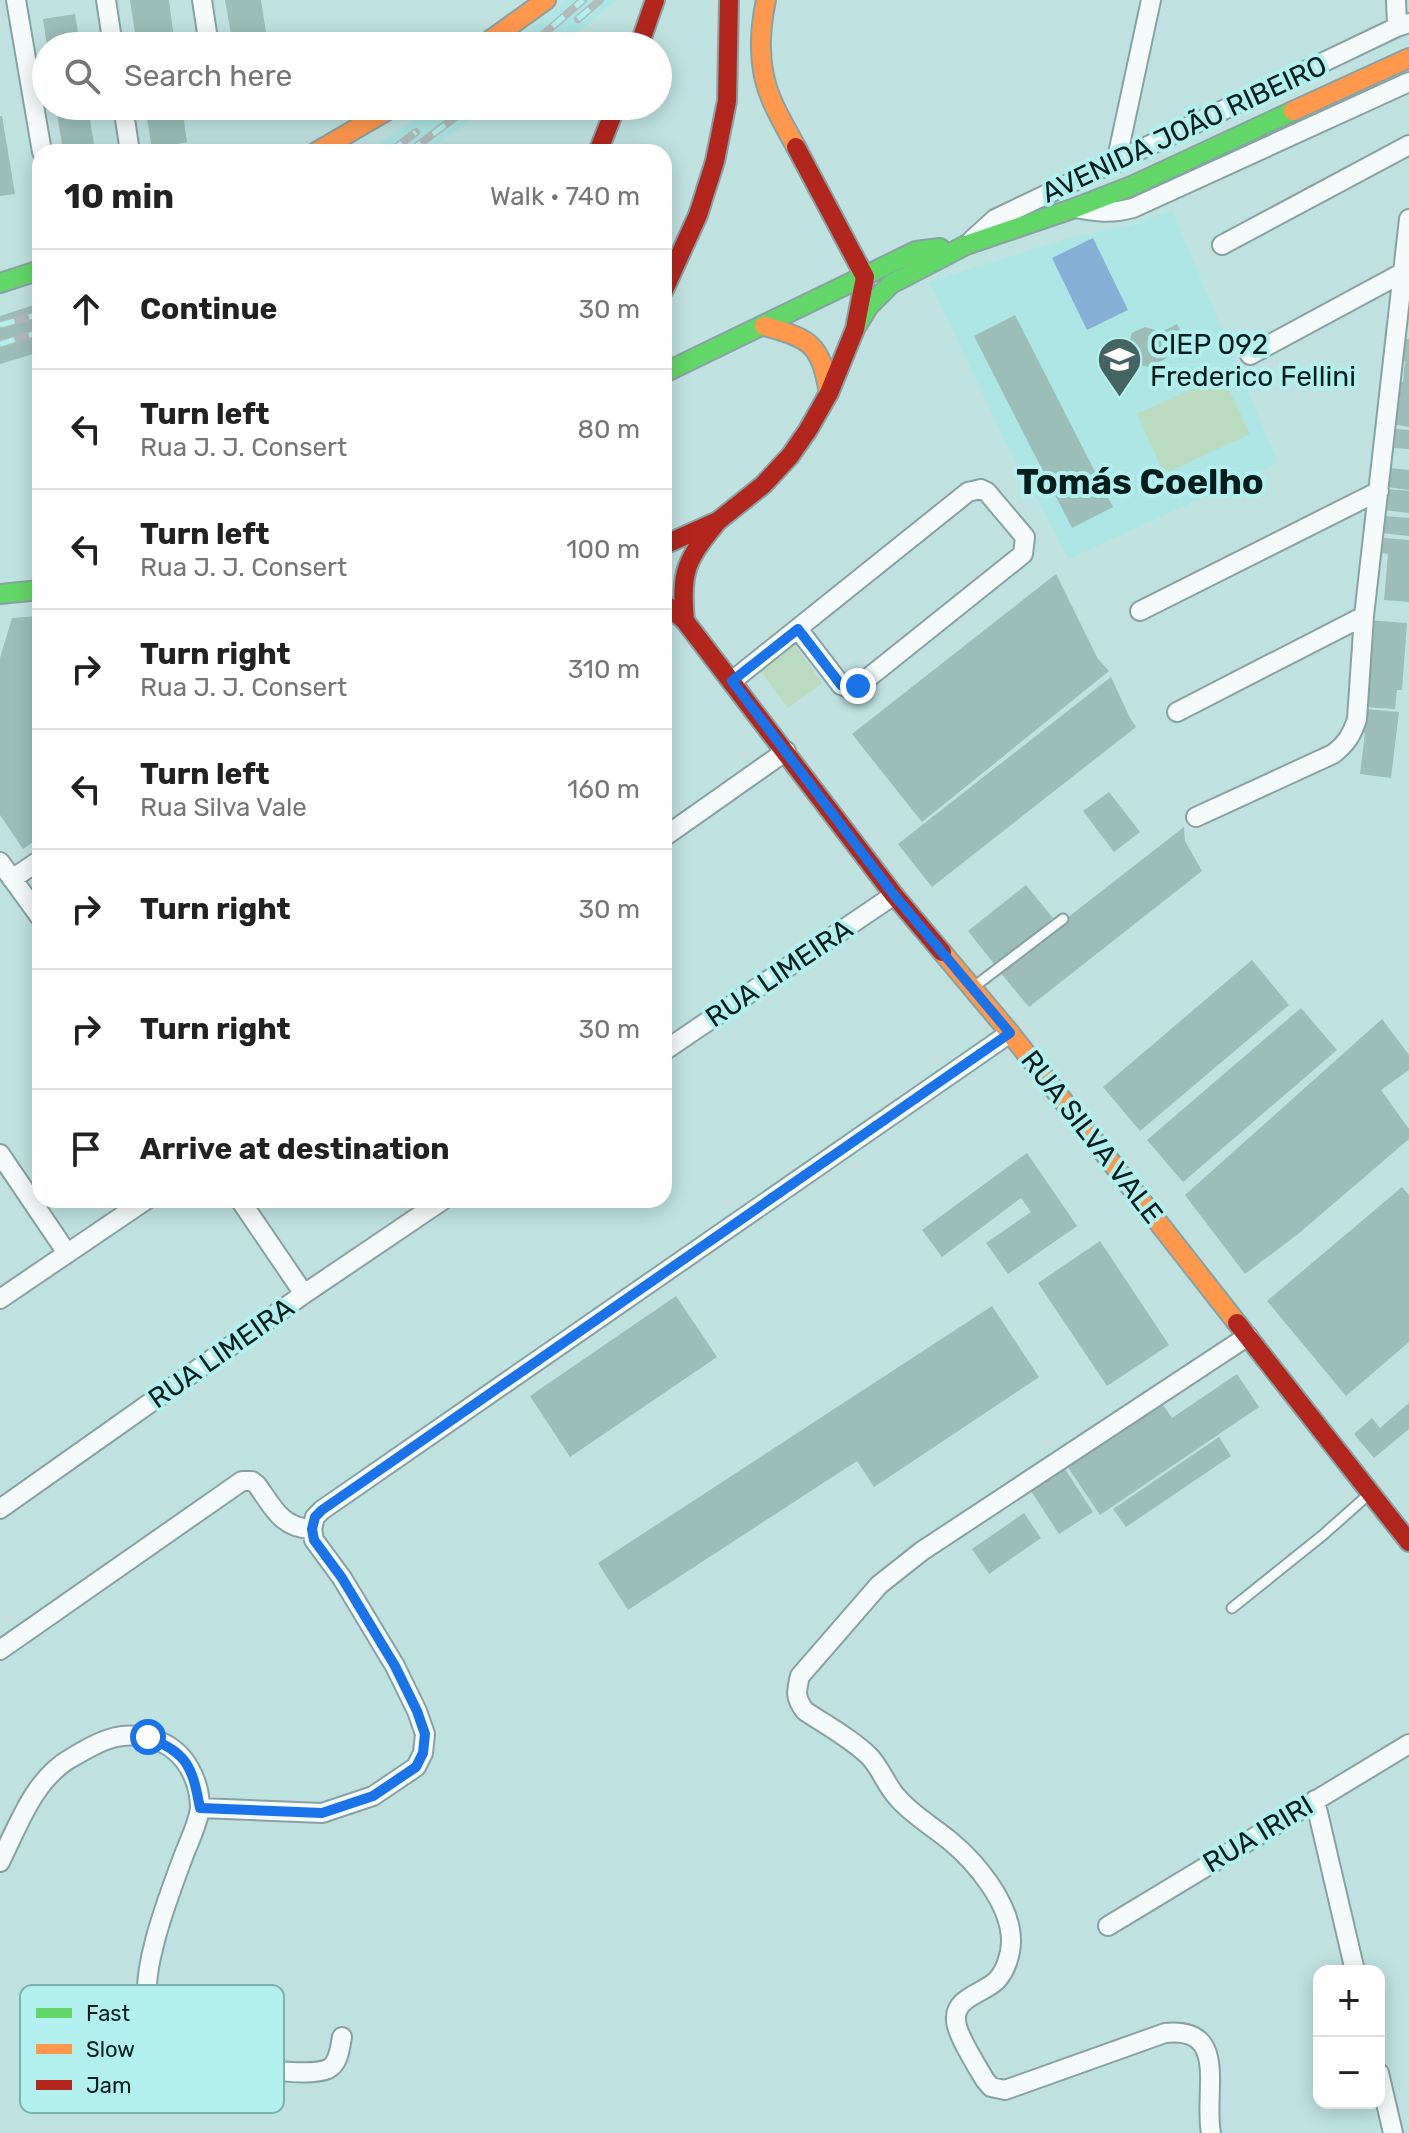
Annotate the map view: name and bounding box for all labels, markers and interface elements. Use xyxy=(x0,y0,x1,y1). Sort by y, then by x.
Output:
search box xyxy=(32,32,672,120)
street label: AVENIDA JOÃO RIBEIRO xyxy=(1036,48,1332,210)
icon: search xyxy=(60,54,104,98)
text: Search here xyxy=(124,58,292,94)
text: 10 min xyxy=(64,176,174,217)
text: Walk · 740 m xyxy=(490,181,640,212)
icon: ahead xyxy=(64,287,108,331)
text: Continue xyxy=(140,291,277,327)
text: 30 m xyxy=(578,294,640,325)
place label: CIEP 092 Frederico Fellini xyxy=(1150,328,1356,393)
school or university icon: CIEP 092 Frederico Fellini xyxy=(1095,336,1143,399)
text: Turn left xyxy=(140,396,270,432)
icon: left xyxy=(64,407,108,451)
text: 80 m xyxy=(577,414,640,445)
text: Rua J. J. Consert xyxy=(140,432,347,463)
district label: Tomás Coelho xyxy=(1016,460,1264,503)
text: Turn left xyxy=(140,516,270,552)
icon: left xyxy=(64,527,108,571)
text: 100 m xyxy=(566,534,640,565)
text: Rua J. J. Consert xyxy=(140,552,347,583)
text: Turn right xyxy=(140,636,291,672)
icon: right xyxy=(64,647,108,691)
text: 310 m xyxy=(568,654,640,685)
route end xyxy=(840,668,876,704)
text: Rua J. J. Consert xyxy=(140,672,347,703)
text: Turn left xyxy=(140,756,270,792)
icon: left xyxy=(64,767,108,811)
text: 160 m xyxy=(567,774,640,805)
text: Rua Silva Vale xyxy=(140,792,307,823)
icon: right xyxy=(64,887,108,931)
text: Turn right xyxy=(140,891,291,927)
text: 30 m xyxy=(578,894,640,925)
street label: RUA LIMEIRA xyxy=(699,912,859,1034)
icon: right xyxy=(64,1007,108,1051)
text: Turn right xyxy=(140,1011,291,1047)
text: 30 m xyxy=(578,1014,640,1045)
street label: RUA SILVA VALE xyxy=(1014,1044,1170,1230)
icon: arrive xyxy=(64,1127,108,1171)
text: Arrive at destination xyxy=(140,1131,450,1167)
street label: RUA LIMEIRA xyxy=(142,1291,300,1415)
route start xyxy=(130,1719,166,1755)
street label: RUA IRIRI xyxy=(1197,1788,1319,1880)
map controls xyxy=(1313,1965,1385,2109)
button: + xyxy=(1313,1965,1385,2037)
legend xyxy=(20,1985,284,2113)
text: Fast xyxy=(86,2000,131,2027)
text: Slow xyxy=(86,2036,135,2063)
button: − xyxy=(1313,2037,1385,2109)
text: Jam xyxy=(86,2072,132,2099)

